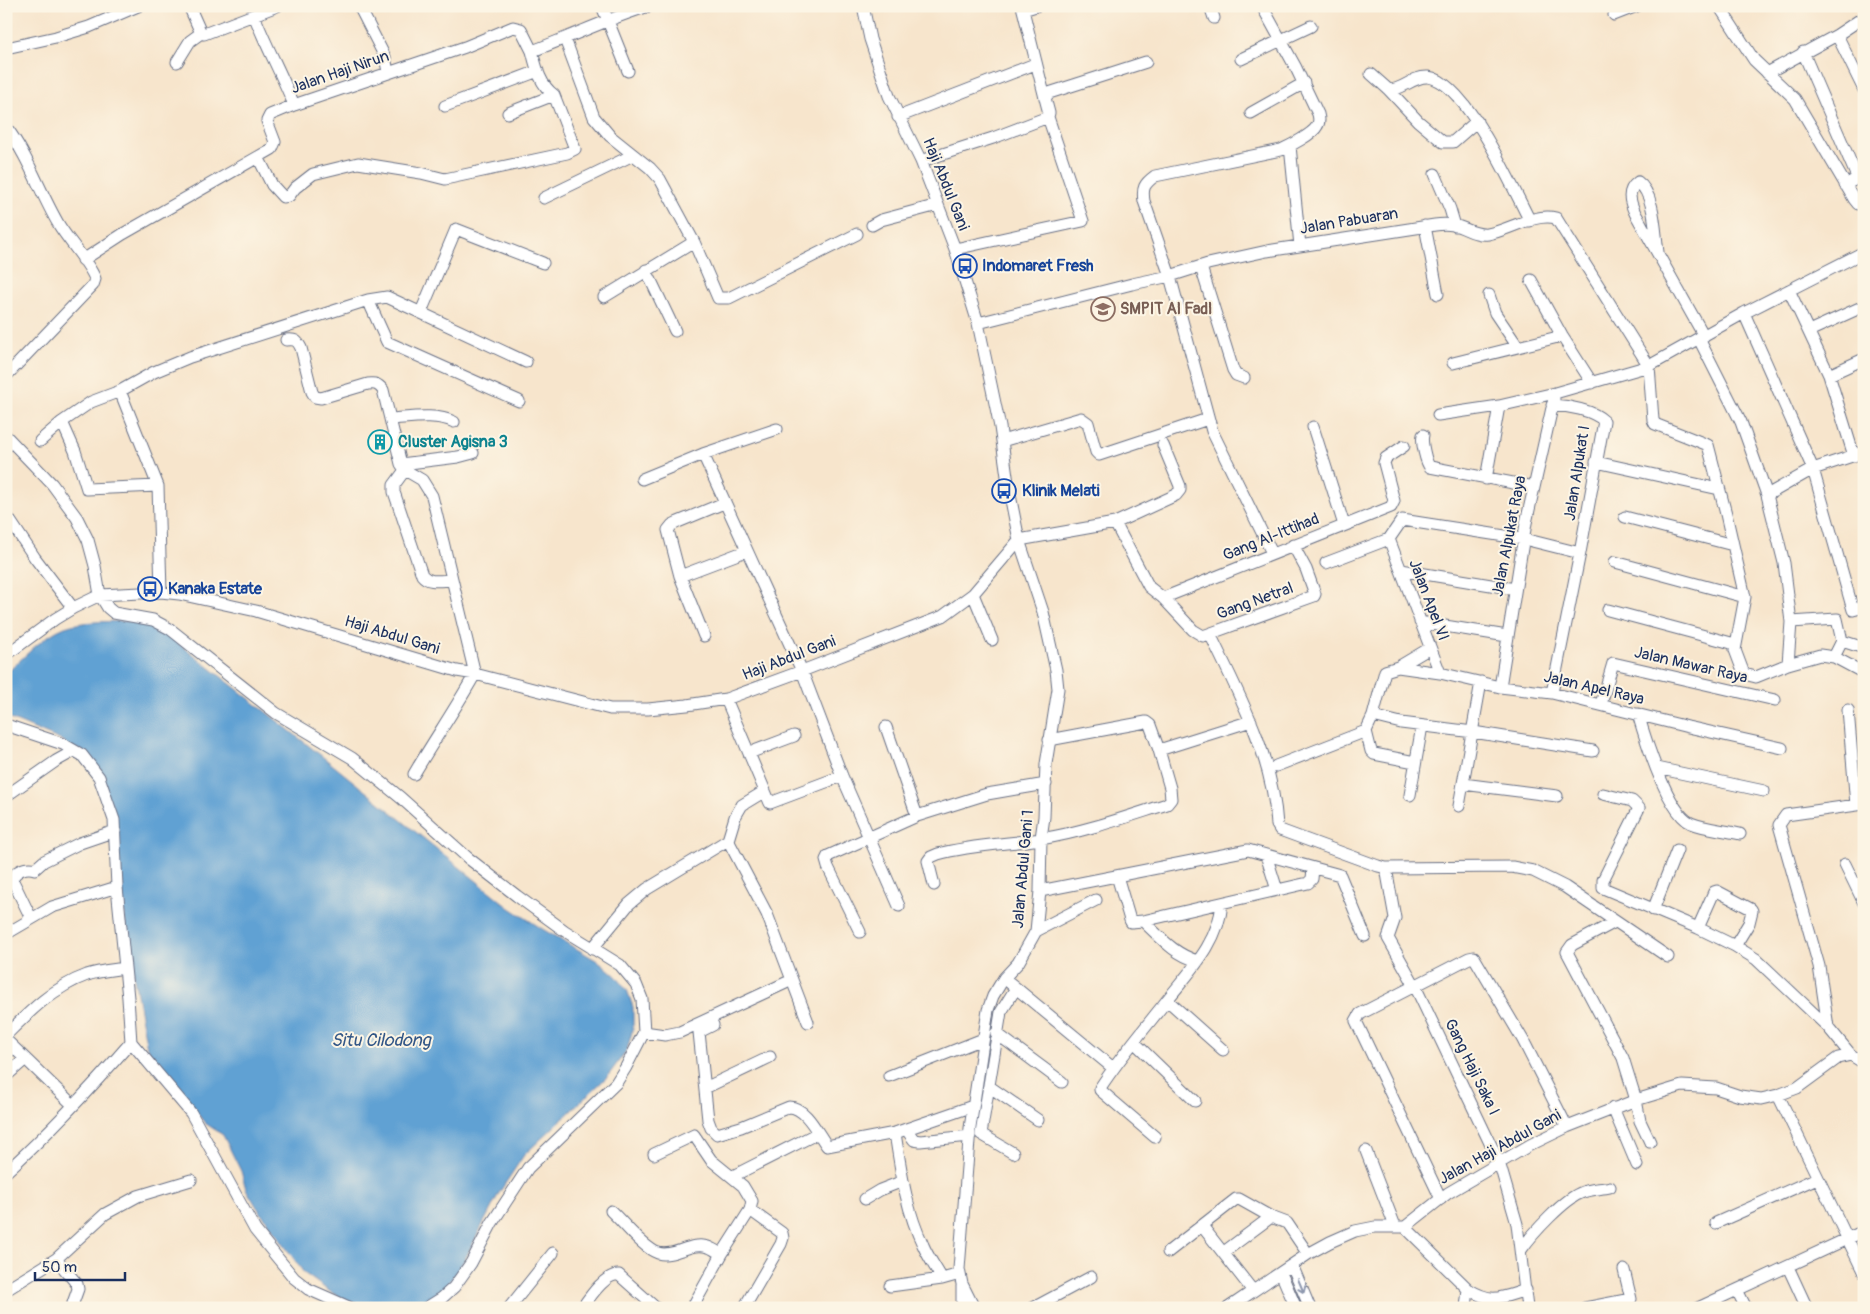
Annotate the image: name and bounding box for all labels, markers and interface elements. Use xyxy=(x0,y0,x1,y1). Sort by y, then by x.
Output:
street label: Jalan Haji Nirun xyxy=(288,46,392,98)
street label: Haji Abdul Gani xyxy=(918,135,974,234)
street label: Jalan Pabuaran xyxy=(1298,203,1400,239)
bus stop icon: Indomaret Fresh xyxy=(952,253,978,279)
place label: Indomaret Fresh xyxy=(982,256,1094,276)
school or university icon: SMPIT Al Fadl xyxy=(1090,296,1116,322)
place label: SMPIT Al Fadl xyxy=(1120,299,1212,319)
street label: Jalan Alpukat I xyxy=(1560,424,1594,522)
building icon: Cluster Agisna 3 xyxy=(367,429,393,455)
place label: Cluster Agisna 3 xyxy=(398,432,508,452)
street label: Jalan Alpukat Raya xyxy=(1487,474,1531,598)
bus stop icon: Klinik Melati xyxy=(991,478,1017,504)
place label: Klinik Melati xyxy=(1022,481,1100,501)
street label: Gang Al-Ittihad xyxy=(1220,509,1322,565)
street label: Jalan Apel VI xyxy=(1404,556,1454,644)
bus stop icon: Kanaka Estate xyxy=(137,576,163,602)
street label: Gang Netral xyxy=(1214,578,1296,624)
place label: Kanaka Estate xyxy=(168,579,263,599)
street label: Haji Abdul Gani xyxy=(342,611,442,659)
street label: Haji Abdul Gani xyxy=(739,631,839,685)
street label: Jalan Mawar Raya xyxy=(1632,642,1750,688)
street label: Jalan Apel Raya xyxy=(1542,667,1646,709)
street label: Jalan Abdul Gani 1 xyxy=(1008,809,1038,929)
street label: Gang Haji Saka I xyxy=(1440,1016,1504,1118)
water label: Situ Cilodong xyxy=(331,1029,433,1052)
street label: Jalan Haji Abdul Gani xyxy=(1435,1105,1565,1189)
scale bar xyxy=(35,1249,125,1281)
text: 50 m xyxy=(42,1258,77,1277)
one-way arrow xyxy=(1298,1279,1307,1294)

